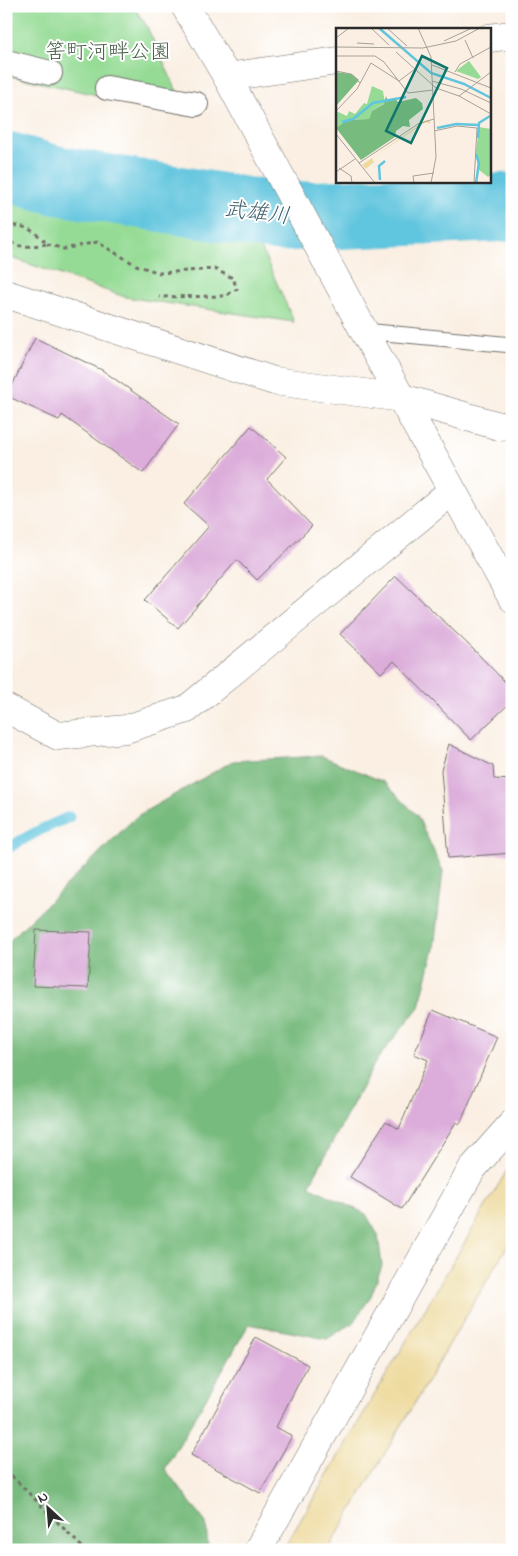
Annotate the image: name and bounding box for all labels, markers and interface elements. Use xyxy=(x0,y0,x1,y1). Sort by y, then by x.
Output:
inset map xyxy=(336,28,490,182)
park label: 筈町河畔公園 xyxy=(45,38,171,68)
water label: 武雄川 xyxy=(222,194,291,234)
north arrow xyxy=(22,1484,72,1534)
text: N xyxy=(34,1486,52,1509)

